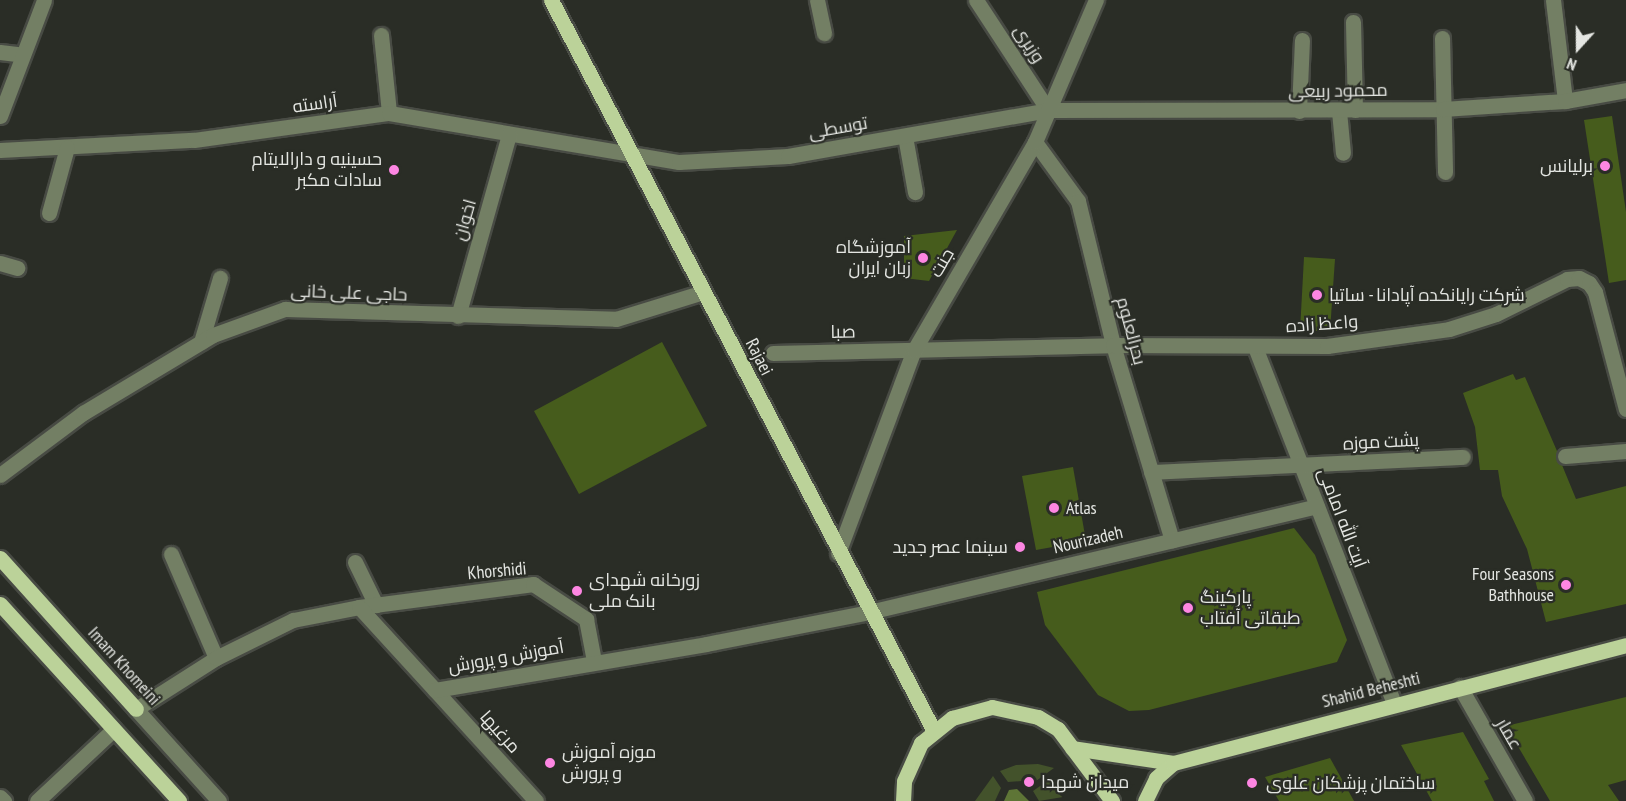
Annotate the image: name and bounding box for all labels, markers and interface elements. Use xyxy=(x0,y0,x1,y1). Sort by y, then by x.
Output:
north arrow xyxy=(1548,18,1608,78)
street label: وزیری xyxy=(1009,21,1049,67)
text: N xyxy=(1564,54,1579,76)
street label: محمود ربیعی xyxy=(1288,79,1388,103)
street label: آراسته xyxy=(291,90,339,118)
street label: توسطی xyxy=(807,112,869,144)
place label: حسینیه و دارالایتام سادات مکبر xyxy=(251,149,382,192)
place label: برلیانس xyxy=(1540,155,1593,177)
marker: برلیانس xyxy=(1598,159,1612,173)
marker: حسینیه و دارالایتام سادات مکبر xyxy=(387,163,401,177)
street label: اخوان xyxy=(449,197,481,243)
place label: آموزشگاه زبان ایران xyxy=(836,237,911,280)
street label: جنت xyxy=(925,245,959,281)
marker: آموزشگاه زبان ایران xyxy=(916,251,930,265)
street label: حاجی علی خانی xyxy=(290,280,408,306)
place label: شرکت رایانکده آپادانا - ساتیا xyxy=(1329,284,1526,306)
marker: شرکت رایانکده آپادانا - ساتیا xyxy=(1310,288,1324,302)
street label: بحرالعلوم xyxy=(1112,295,1150,367)
street label: واعظ زاده xyxy=(1285,311,1359,337)
street label: صبا xyxy=(830,321,856,343)
street label: Rajaei xyxy=(741,335,777,379)
street label: پشت موزه xyxy=(1342,429,1420,455)
street label: آیت الله امامی xyxy=(1313,465,1371,571)
place label: Atlas xyxy=(1066,497,1097,519)
marker: Atlas xyxy=(1047,501,1061,515)
street label: Nourizadeh xyxy=(1051,521,1125,559)
place label: سینما عصر جدید xyxy=(893,536,1008,558)
marker: سینما عصر جدید xyxy=(1013,540,1027,554)
street label: Khorshidi xyxy=(467,558,527,584)
place label: Four Seasons Bathhouse xyxy=(1472,564,1554,606)
place label: زورخانه شهدای بانک ملی xyxy=(589,570,700,612)
marker: Four Seasons Bathhouse xyxy=(1559,578,1573,592)
marker: زورخانه شهدای بانک ملی xyxy=(570,584,584,598)
place label: پارکینگ طبقاتی آفتاب xyxy=(1200,587,1301,630)
marker: پارکینگ طبقاتی آفتاب xyxy=(1181,601,1195,615)
street label: Imam Khomeini xyxy=(83,622,165,710)
street label: آموزش و پرورش xyxy=(446,636,566,678)
street label: Shahid Beheshti xyxy=(1320,667,1422,713)
street label: مرغیها xyxy=(475,706,525,758)
street label: عمار xyxy=(1491,714,1527,754)
place label: موزه آموزش و پرورش xyxy=(562,742,656,784)
marker: موزه آموزش و پرورش xyxy=(543,756,557,770)
place label: میدان شهدا xyxy=(1041,771,1129,793)
place label: ساختمان پزشکان علوی xyxy=(1266,772,1436,794)
marker: ساختمان پزشکان علوی xyxy=(1243,774,1261,792)
marker: میدان شهدا xyxy=(1022,775,1036,789)

